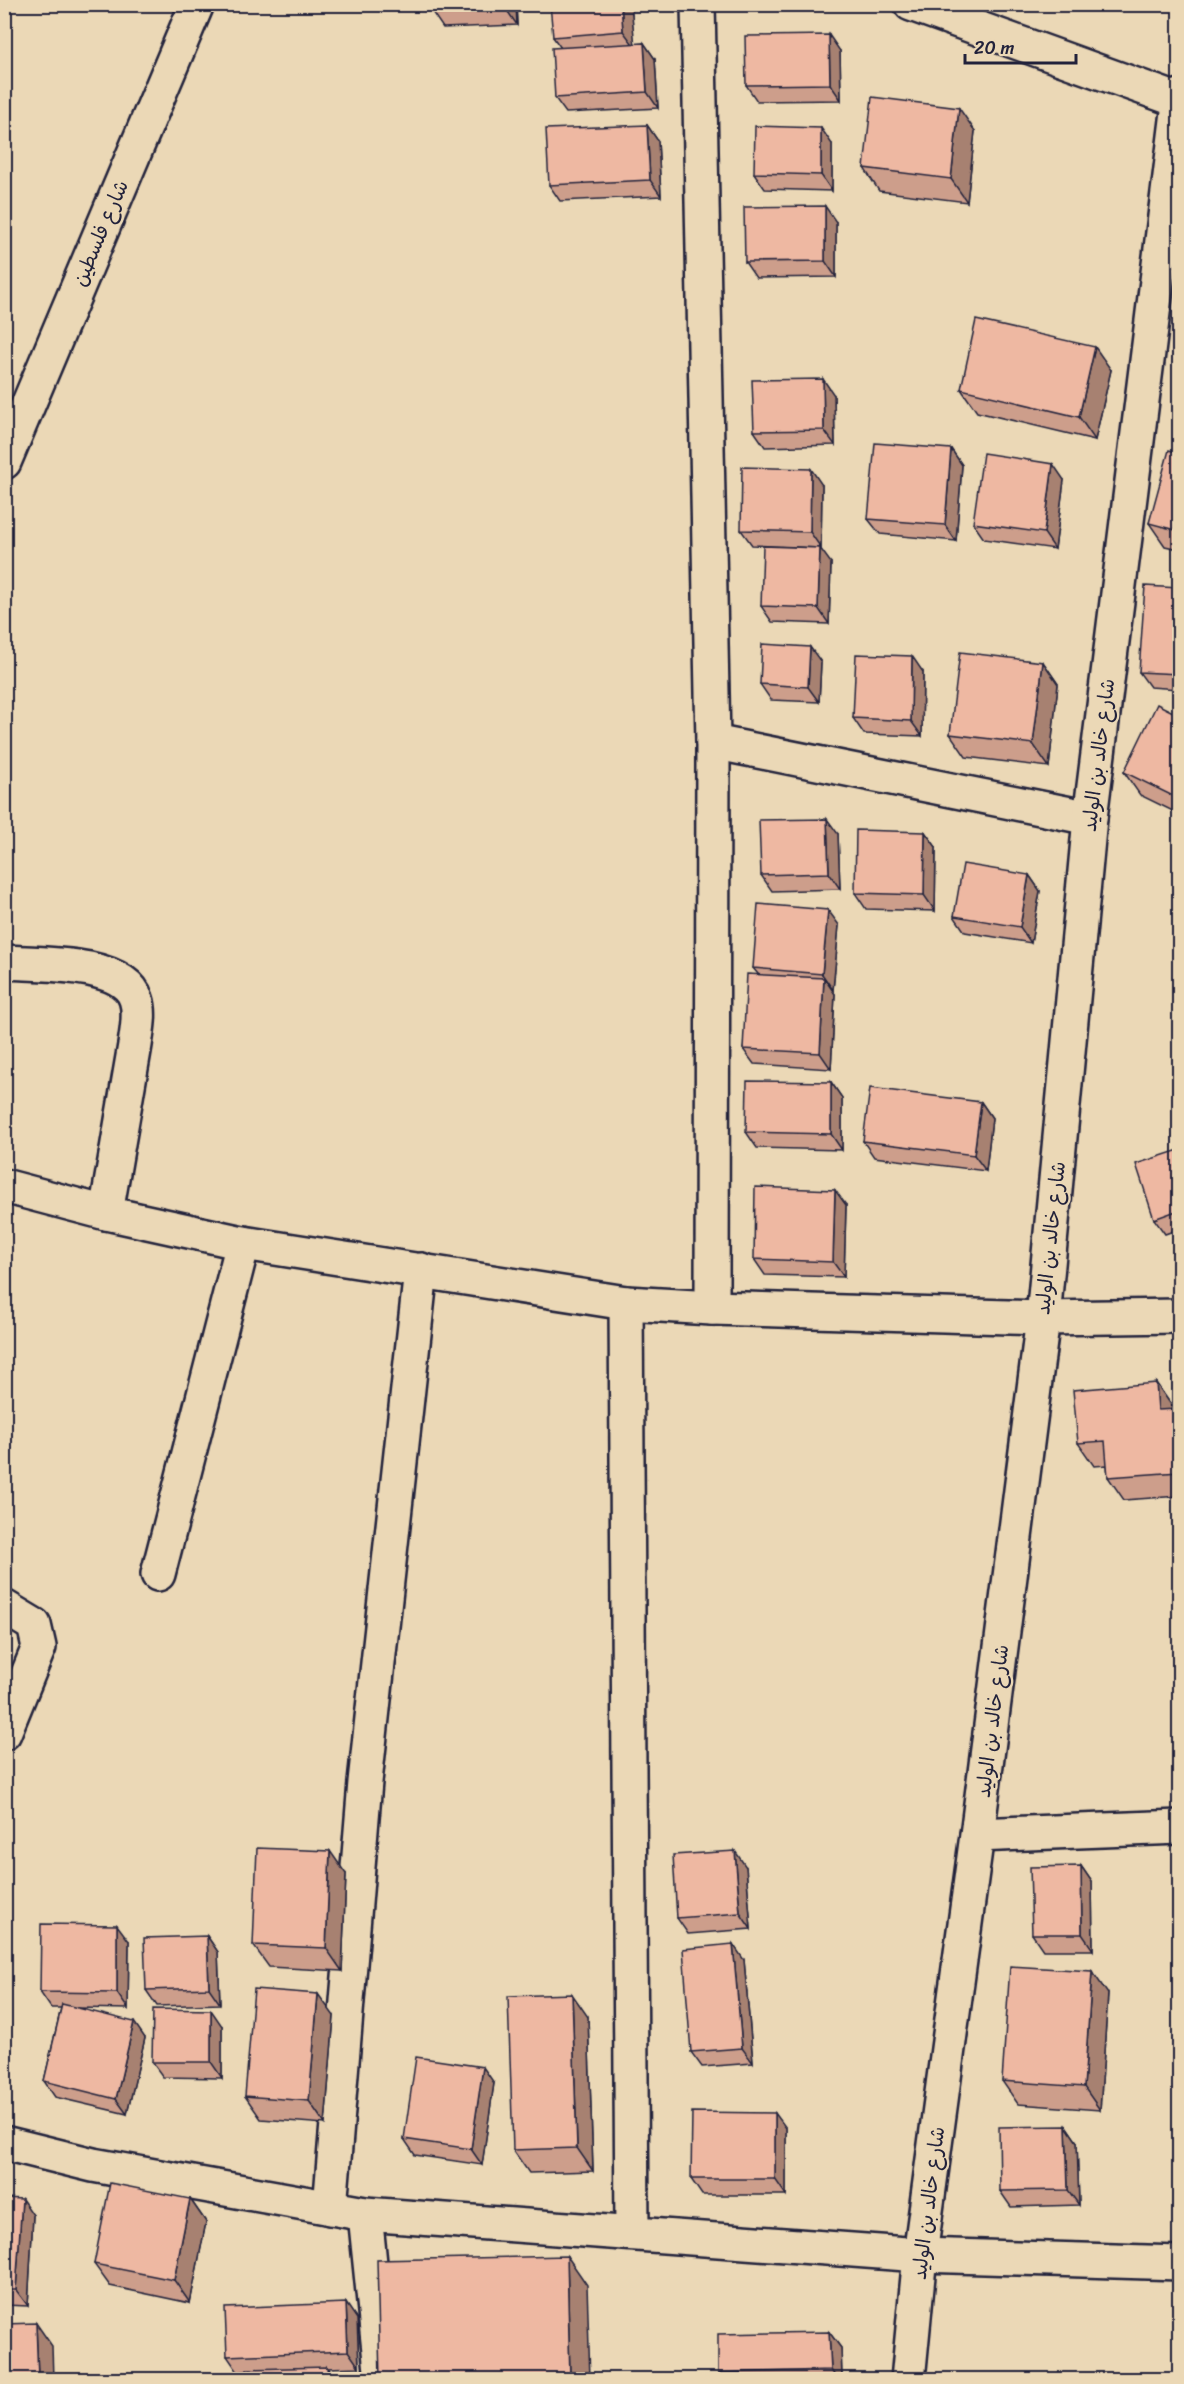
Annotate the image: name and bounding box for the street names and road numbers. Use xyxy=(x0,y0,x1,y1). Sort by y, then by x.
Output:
street label: شارع فلسطين xyxy=(62,174,139,292)
street label: شارع خالد بن الوليد xyxy=(1072,676,1125,834)
street label: شارع خالد بن الوليد xyxy=(1025,1160,1076,1316)
street label: شارع خالد بن الوليد xyxy=(966,1642,1019,1800)
street label: شارع خالد بن الوليد xyxy=(902,2124,955,2282)

